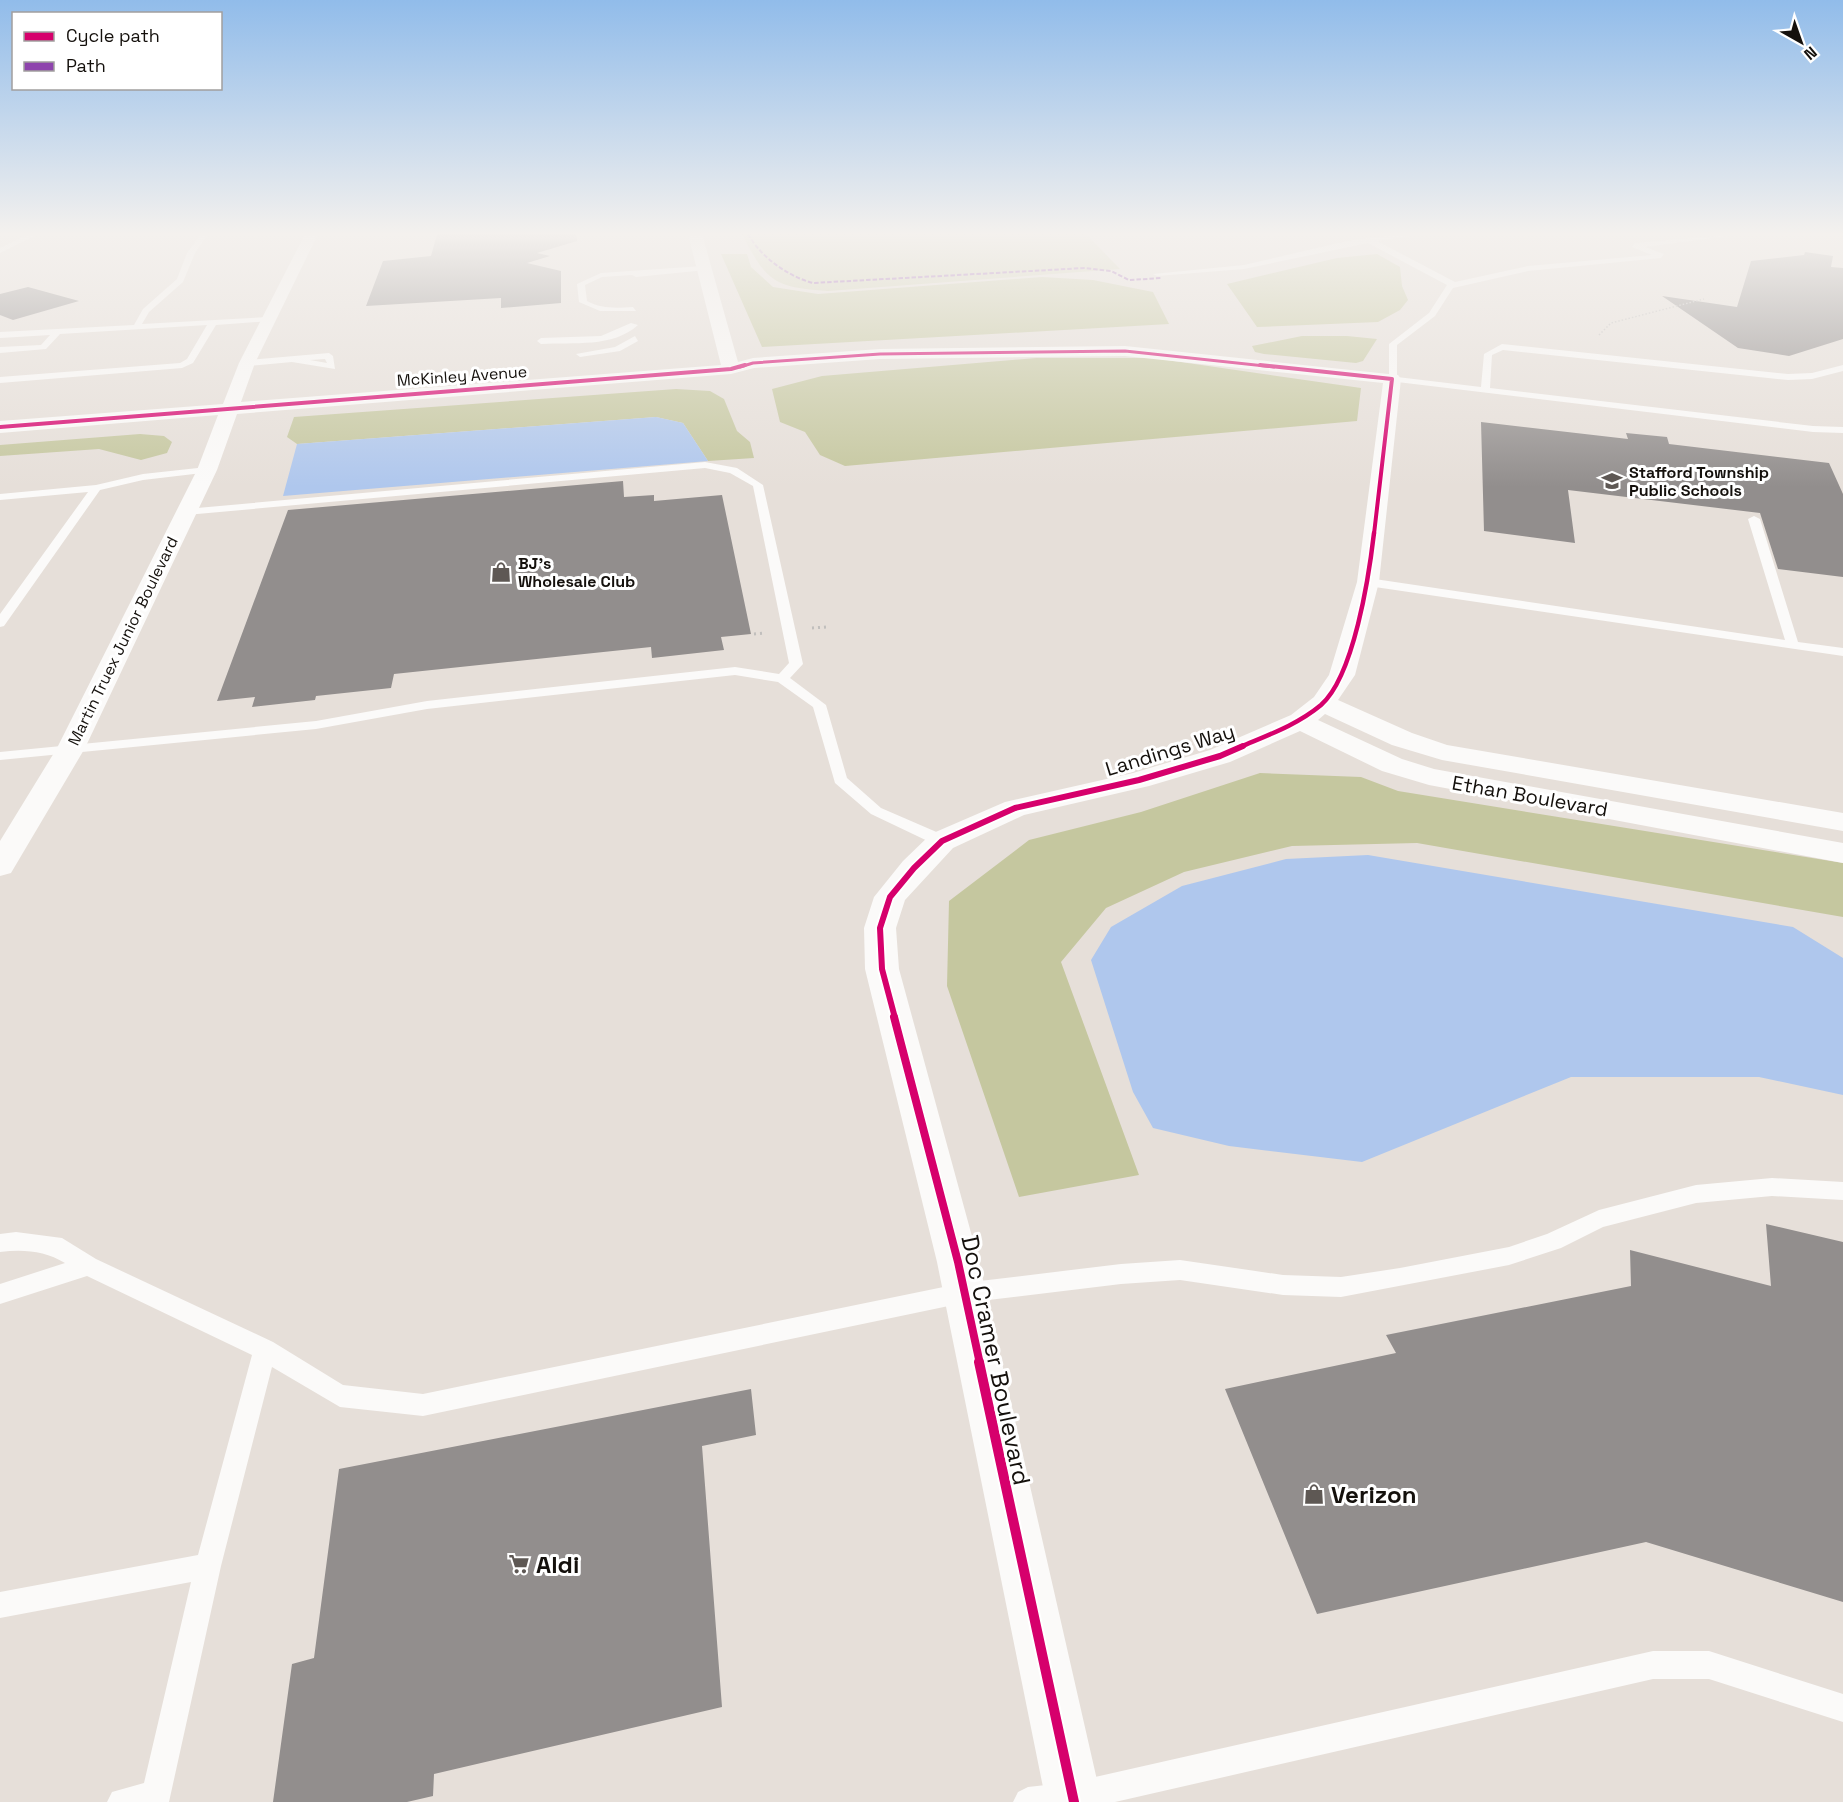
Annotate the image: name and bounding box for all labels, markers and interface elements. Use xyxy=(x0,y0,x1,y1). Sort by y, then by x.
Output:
legend xyxy=(12,12,222,90)
north arrow xyxy=(1771,12,1831,72)
text: Cycle path xyxy=(66,24,160,47)
text: N xyxy=(1799,42,1821,65)
text: Path xyxy=(66,54,106,77)
street label: McKinley Avenue xyxy=(396,361,528,391)
place label: Stafford Township Public Schools xyxy=(1629,462,1769,501)
school or university icon: Stafford Township Public Schools xyxy=(1600,469,1624,493)
street label: Martin Truex Junior Boulevard xyxy=(63,533,183,749)
place label: BJ's Wholesale Club xyxy=(518,553,635,592)
shop icon: BJ's Wholesale Club xyxy=(489,560,513,584)
street label: Landings Way xyxy=(1102,718,1238,782)
street label: Ethan Boulevard xyxy=(1450,769,1610,823)
street label: Doc Cramer Boulevard xyxy=(954,1232,1038,1488)
place label: Verizon xyxy=(1331,1479,1417,1510)
shop icon: Verizon xyxy=(1302,1482,1326,1506)
place label: Aldi xyxy=(536,1549,579,1580)
supermarket icon: Aldi xyxy=(507,1552,531,1576)

